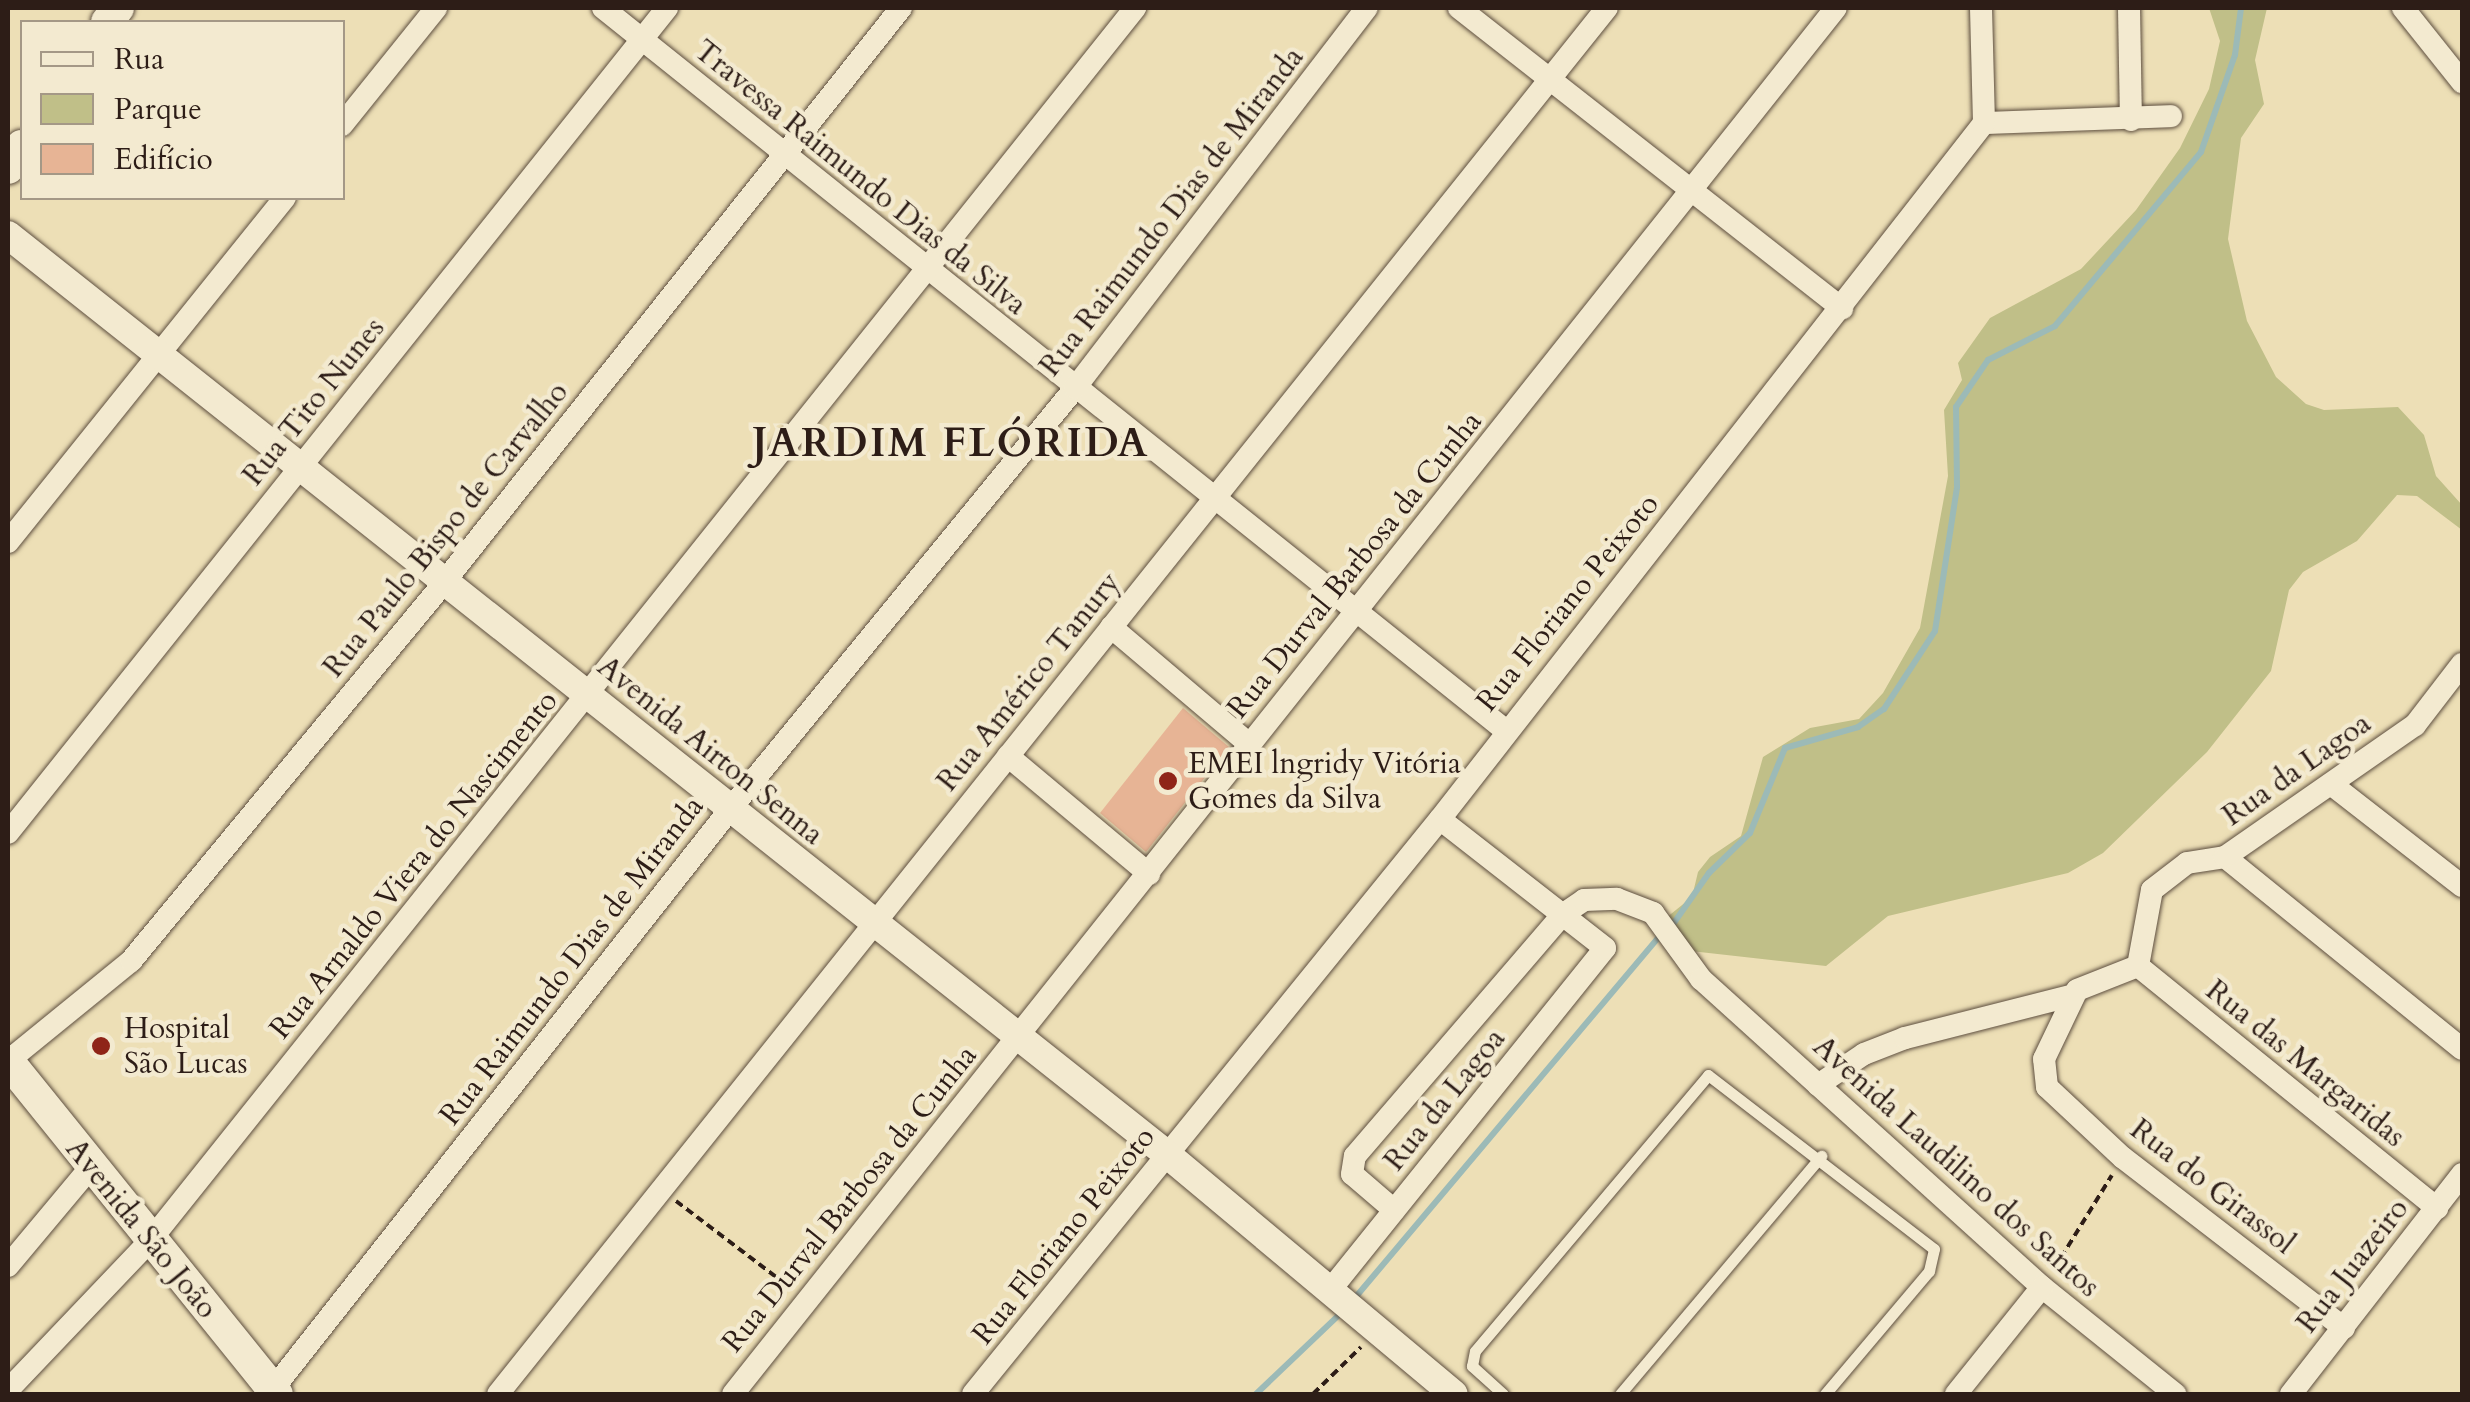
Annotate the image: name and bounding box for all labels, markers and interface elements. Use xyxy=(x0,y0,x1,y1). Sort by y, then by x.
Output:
legend xyxy=(20,20,345,200)
street label: Travessa Raimundo Dias da Silva xyxy=(687,33,1033,323)
text: Rua xyxy=(114,39,164,80)
street label: Rua Raimundo Dias de Miranda xyxy=(1032,40,1312,384)
text: Parque xyxy=(114,89,202,130)
text: Edifício xyxy=(114,139,213,180)
street label: Rua Tito Nunes xyxy=(235,311,393,493)
street label: Rua Paulo Bispo de Carvalho xyxy=(316,375,576,685)
street label: Rua Durval Barbosa da Cunha xyxy=(1220,404,1490,726)
district label: JARDIM FLÓRIDA xyxy=(752,420,1150,468)
street label: Rua Floriano Peixoto xyxy=(1469,487,1667,719)
street label: Rua Américo Tanury xyxy=(930,565,1128,799)
street label: Avenida Airton Senna xyxy=(590,649,830,853)
street label: Rua Arnaldo Viera do Nascimento xyxy=(262,684,566,1046)
street label: Rua da Lagoa xyxy=(2216,706,2378,834)
place label: EMEI lngridy Vitória Gomes da Silva xyxy=(1188,746,1461,816)
marker: EMEI lngridy Vitória Gomes da Silva xyxy=(1157,770,1179,792)
street label: Rua Raimundo Dias de Miranda xyxy=(432,789,712,1133)
street label: Rua das Margaridas xyxy=(2198,973,2412,1155)
place label: Hospital São Lucas xyxy=(124,1011,248,1082)
street label: Rua da Lagoa xyxy=(1377,1022,1513,1178)
street label: Avenida Laudilino dos Santos xyxy=(1805,1029,2107,1305)
marker: Hospital São Lucas xyxy=(88,1033,114,1059)
street label: Rua Durval Barbosa da Cunha xyxy=(715,1038,985,1360)
street label: Rua do Girassol xyxy=(2123,1112,2301,1262)
street label: Rua Floriano Peixoto xyxy=(965,1120,1163,1352)
street label: Avenida São João xyxy=(58,1132,224,1326)
street label: Rua Juazeiro xyxy=(2289,1192,2417,1340)

